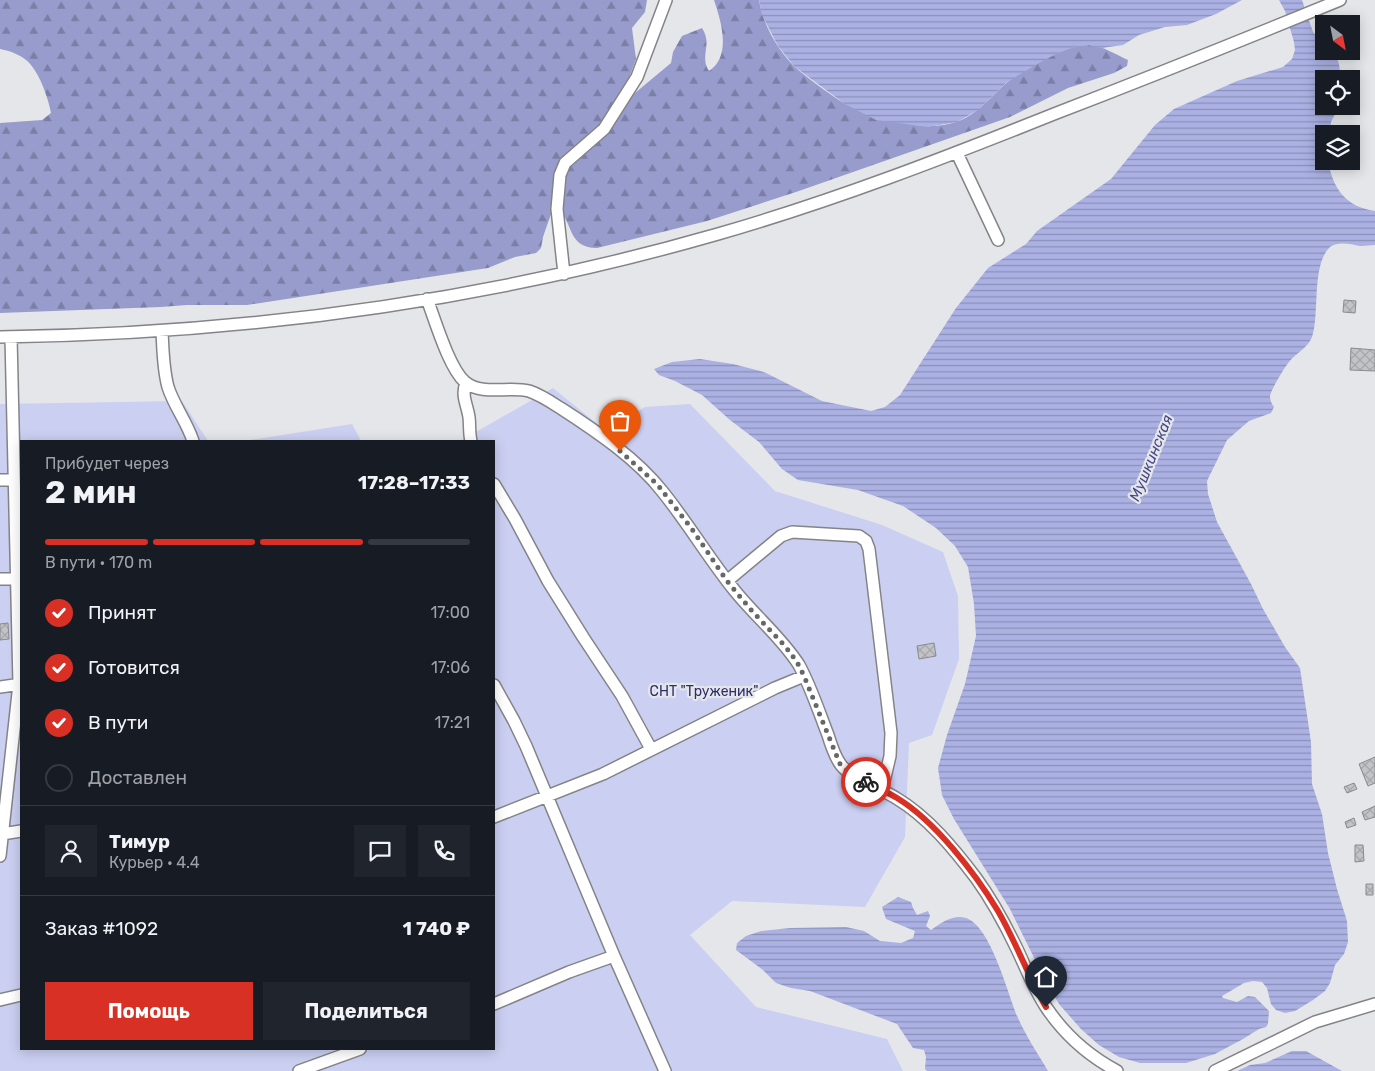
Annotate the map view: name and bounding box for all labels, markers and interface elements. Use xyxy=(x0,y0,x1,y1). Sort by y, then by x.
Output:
north arrow xyxy=(1315,15,1360,60)
map controls xyxy=(1315,15,1360,170)
button: locate xyxy=(1315,70,1360,115)
button: layers xyxy=(1315,125,1360,170)
pin xyxy=(599,400,641,451)
icon: bag xyxy=(606,407,634,435)
water label: Мушкинская xyxy=(1126,412,1176,504)
text: Прибудет через xyxy=(45,454,169,473)
text: 17:28–17:33 xyxy=(358,471,470,494)
text: 2 мин xyxy=(45,473,137,511)
text: В пути · 170 m xyxy=(45,553,152,572)
icon: check xyxy=(45,599,73,627)
text: Принят xyxy=(88,601,156,624)
text: 17:00 xyxy=(431,603,470,622)
icon: check xyxy=(45,654,73,682)
text: Готовится xyxy=(88,656,180,679)
text: 17:06 xyxy=(431,658,470,677)
park label: СНТ "Труженик" xyxy=(650,683,758,700)
icon: check xyxy=(45,709,73,737)
text: В пути xyxy=(88,711,148,734)
text: 17:21 xyxy=(435,713,470,732)
courier xyxy=(841,757,891,807)
text: Доставлен xyxy=(88,766,187,789)
icon: bike xyxy=(852,768,880,796)
button: person xyxy=(45,825,97,877)
button: chat xyxy=(354,825,406,877)
button: phone xyxy=(418,825,470,877)
text: Тимур xyxy=(109,830,170,853)
text: Курьер · 4.4 xyxy=(109,853,200,872)
text: Заказ #1092 xyxy=(45,917,158,940)
text: 1 740 ₽ xyxy=(403,917,470,940)
pin xyxy=(1025,956,1067,1007)
icon: home xyxy=(1032,963,1060,991)
button: Помощь xyxy=(45,982,253,1040)
button: Поделиться xyxy=(263,982,470,1040)

